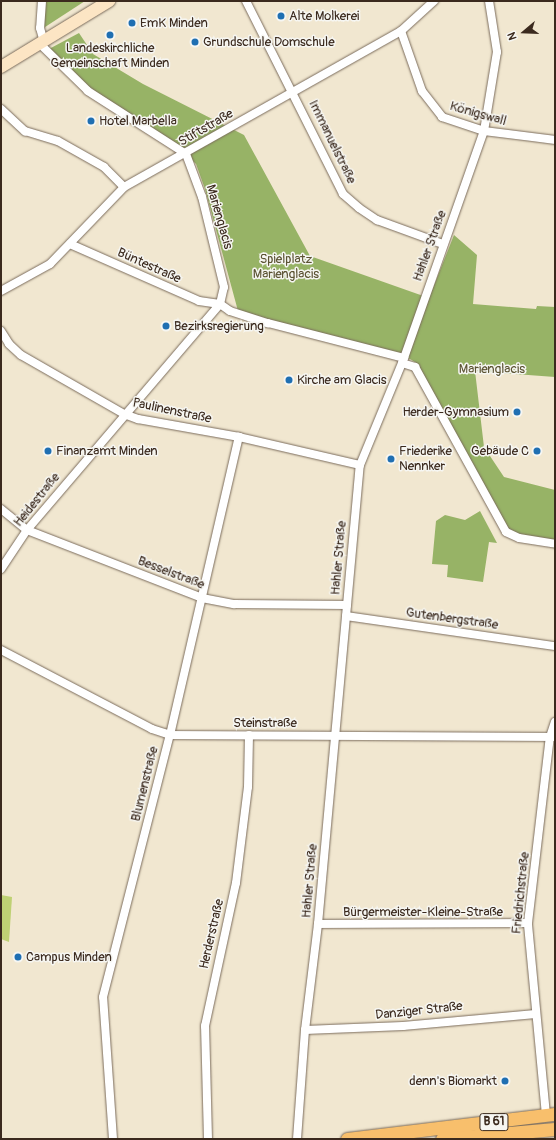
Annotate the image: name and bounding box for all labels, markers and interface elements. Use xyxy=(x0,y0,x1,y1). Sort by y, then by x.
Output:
place label: Alte Molkerei xyxy=(289,8,359,24)
marker: Alte Molkerei xyxy=(276,11,286,21)
north arrow xyxy=(504,12,544,52)
place label: EmK Minden xyxy=(140,15,208,31)
marker: EmK Minden xyxy=(127,18,137,28)
marker: Landeskirchliche Gemeinschaft Minden xyxy=(105,30,115,40)
text: N xyxy=(505,30,520,42)
place label: Grundschule Domschule xyxy=(203,34,335,50)
marker: Grundschule Domschule xyxy=(190,37,200,47)
place label: Landeskirchliche Gemeinschaft Minden xyxy=(51,41,169,72)
street label: Immanuelstraße xyxy=(305,98,359,186)
street label: Königswall xyxy=(448,99,508,129)
street label: Stiftstraße xyxy=(176,106,236,150)
place label: Hotel Marbella xyxy=(99,113,177,129)
marker: Hotel Marbella xyxy=(86,116,96,126)
street label: Marienglacis xyxy=(202,183,236,251)
street label: Hahler Straße xyxy=(410,208,450,284)
street label: Büntestraße xyxy=(115,245,183,287)
park label: Spielplatz Marienglacis xyxy=(253,252,319,283)
place label: Bezirksregierung xyxy=(174,318,264,334)
marker: Bezirksregierung xyxy=(161,321,171,331)
park label: Marienglacis xyxy=(459,361,525,377)
place label: Kirche am Glacis xyxy=(297,372,386,388)
marker: Kirche am Glacis xyxy=(284,375,294,385)
street label: Paulinenstraße xyxy=(131,395,213,427)
place label: Herder-Gymnasium xyxy=(402,404,509,420)
marker: Herder-Gymnasium xyxy=(512,407,522,417)
place label: Finanzamt Minden xyxy=(56,443,158,459)
place label: Gebäude C xyxy=(471,443,529,459)
place label: Friederike Nennker xyxy=(399,444,452,475)
marker: Finanzamt Minden xyxy=(43,446,53,456)
marker: Gebäude C xyxy=(532,446,542,456)
marker: Friederike Nennker xyxy=(386,454,396,464)
street label: Heidestraße xyxy=(11,470,63,530)
street label: Hahler Straße xyxy=(328,520,350,596)
street label: Besselstraße xyxy=(135,553,207,593)
street label: Gutenbergstraße xyxy=(405,605,499,633)
street label: Steinstraße xyxy=(233,715,297,731)
street label: Blumenstraße xyxy=(128,745,162,823)
street label: Hahler Straße xyxy=(299,843,321,919)
street label: Friedrichstraße xyxy=(509,851,533,935)
street label: Herderstraße xyxy=(196,898,228,970)
street label: Bürgermeister-Kleine-Straße xyxy=(343,904,503,920)
place label: Campus Minden xyxy=(26,949,112,965)
marker: Campus Minden xyxy=(13,952,23,962)
street label: Danziger Straße xyxy=(375,999,463,1023)
place label: denn's Biomarkt xyxy=(409,1073,497,1089)
marker: denn's Biomarkt xyxy=(500,1076,510,1086)
road number: B 61 xyxy=(479,1112,509,1132)

